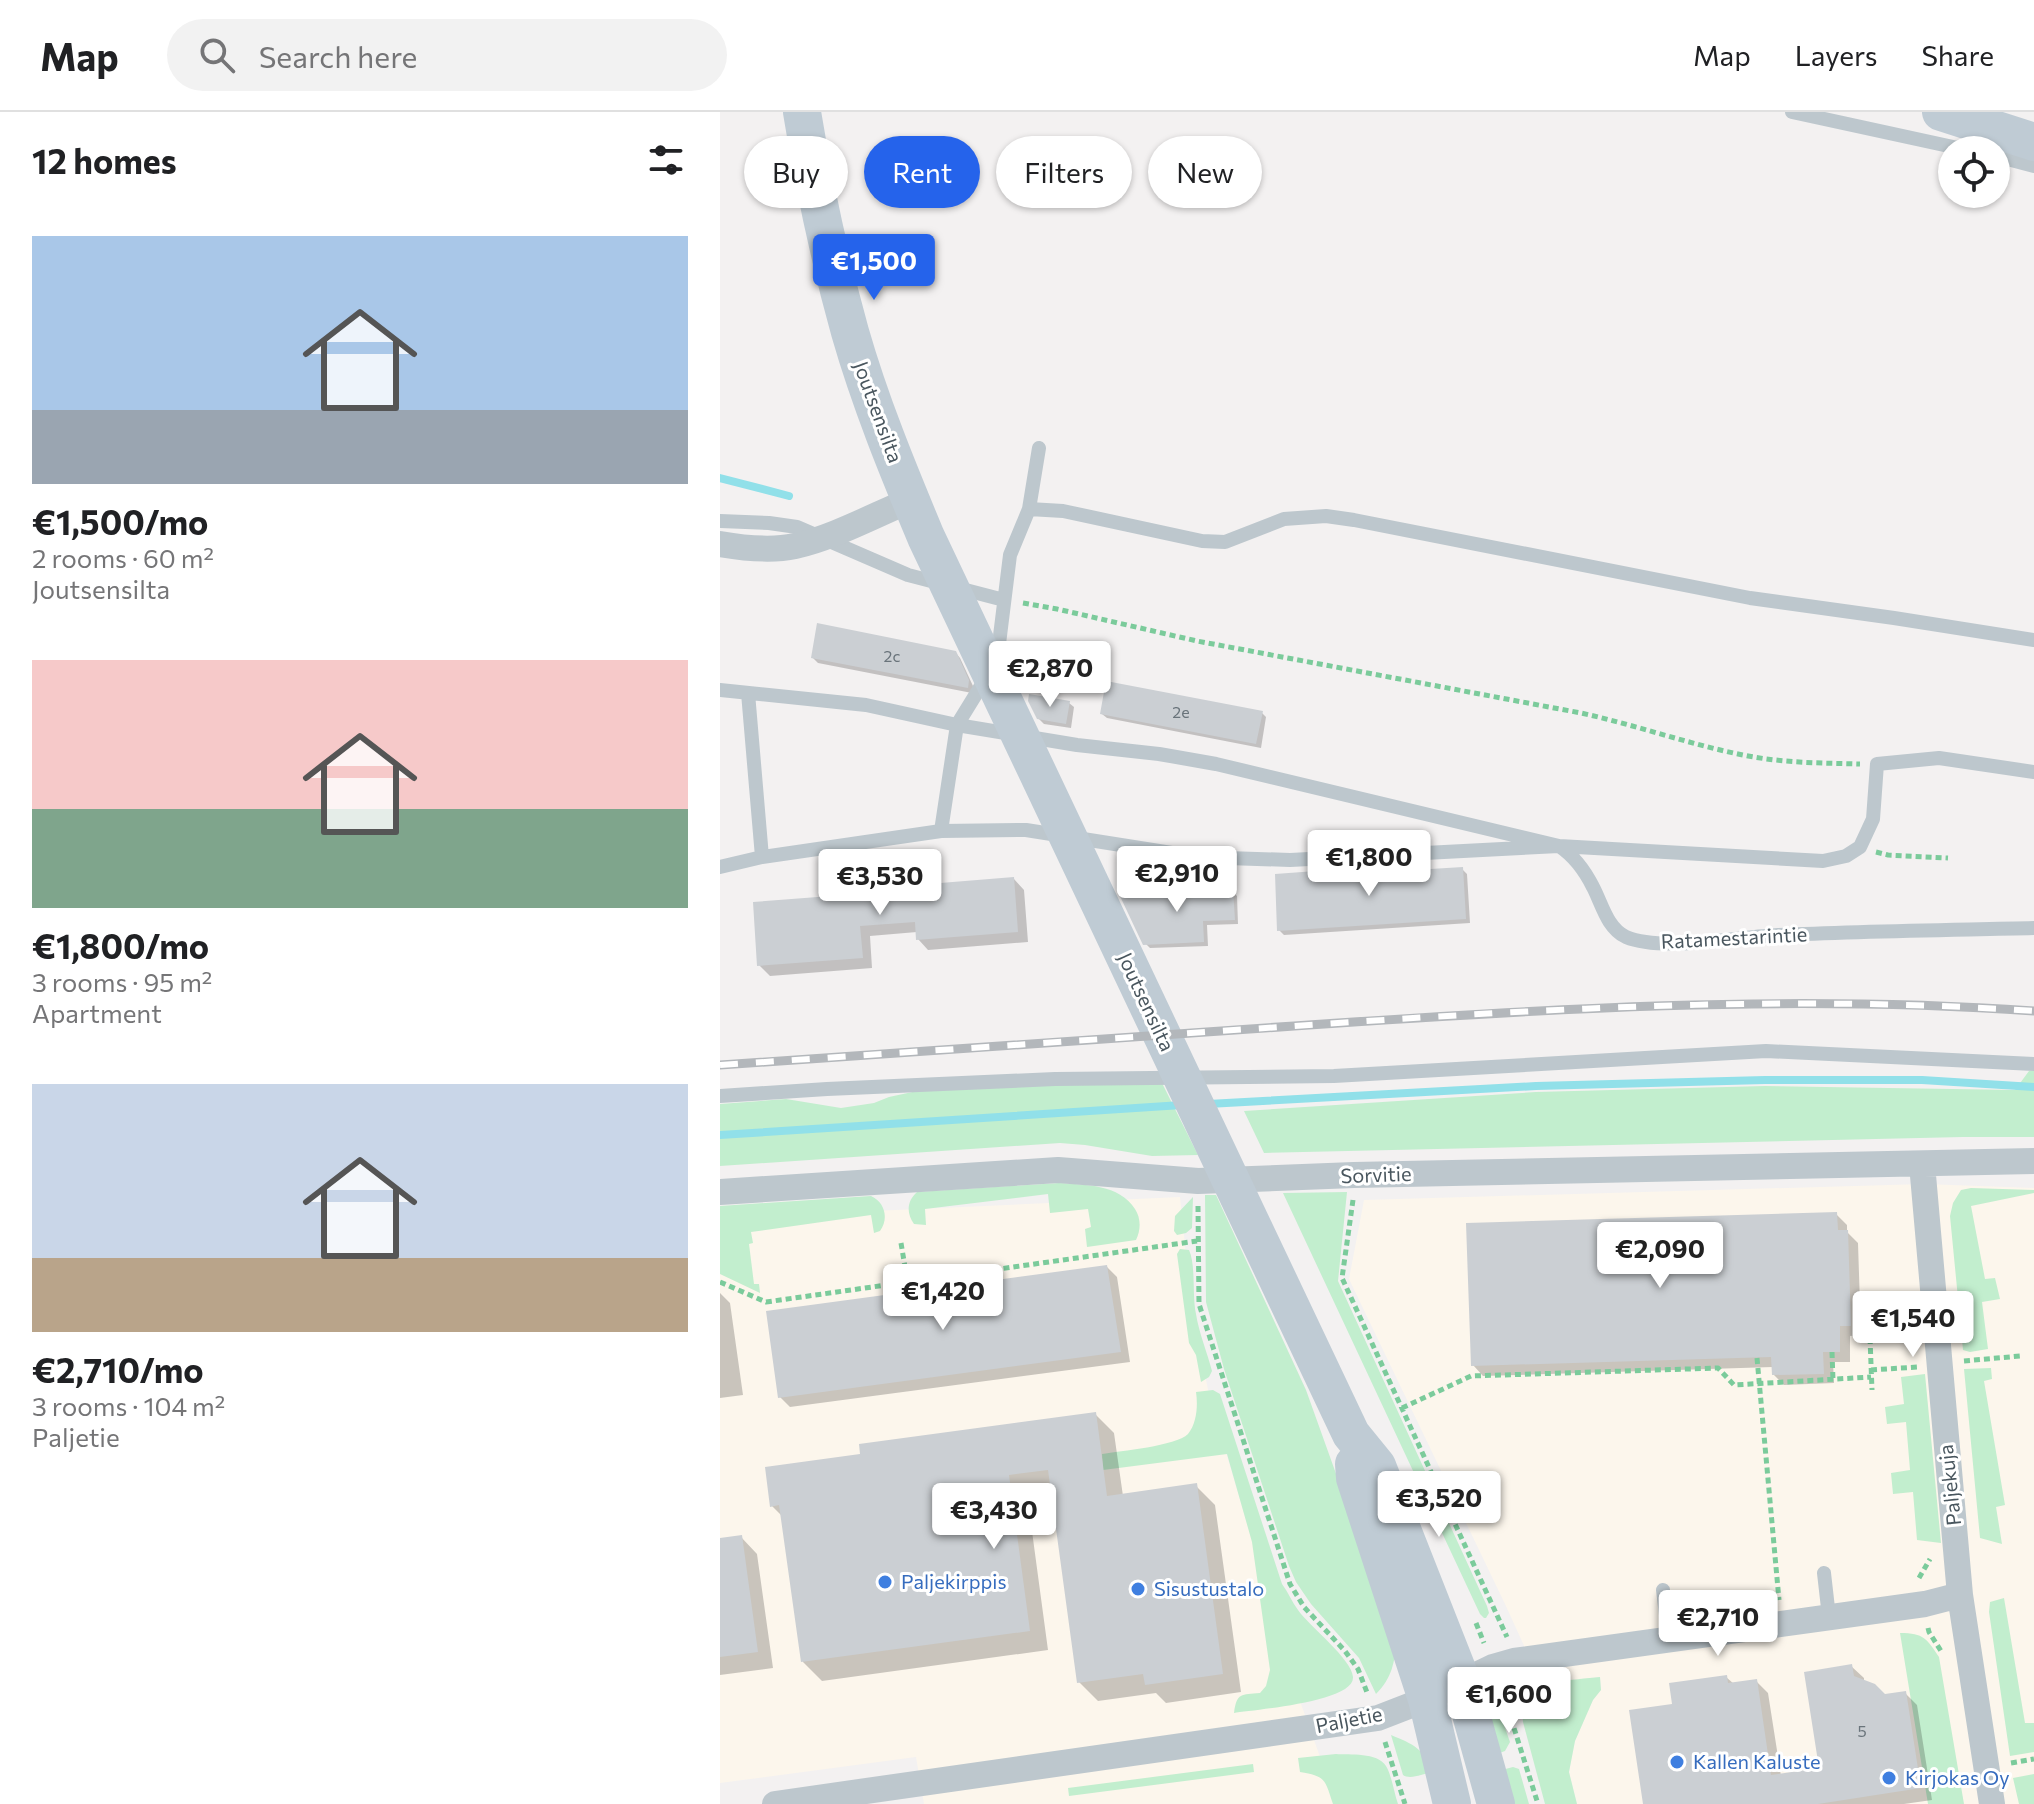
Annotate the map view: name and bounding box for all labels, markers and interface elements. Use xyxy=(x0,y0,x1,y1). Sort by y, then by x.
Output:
search box xyxy=(167,19,727,91)
text: Map xyxy=(40,32,119,79)
icon: search xyxy=(195,33,239,77)
text: Search here xyxy=(259,37,417,74)
text: Map xyxy=(1693,38,1751,72)
text: Layers xyxy=(1795,38,1877,72)
text: Share xyxy=(1921,38,1994,72)
chip: Buy xyxy=(744,136,848,208)
chip: Rent xyxy=(864,136,980,208)
chip: Filters xyxy=(996,136,1132,208)
chip: New xyxy=(1148,136,1262,208)
map controls xyxy=(1938,136,2010,208)
button: locate xyxy=(1938,136,2010,208)
icon: filters xyxy=(644,138,688,182)
text: 12 homes xyxy=(32,139,177,181)
pin: €1,500 xyxy=(809,234,939,302)
text: €1,500 xyxy=(831,244,917,275)
icon: home xyxy=(288,288,432,432)
street label: Joutsensilta xyxy=(849,358,908,466)
text: €1,500/mo xyxy=(32,500,208,542)
text: 2 rooms · 60 m² xyxy=(32,542,214,573)
text: Joutsensilta xyxy=(32,573,170,604)
pin: €2,870 xyxy=(985,641,1115,709)
house number: 2c xyxy=(884,646,900,665)
text: €2,870 xyxy=(1007,651,1093,682)
house number: 2e xyxy=(1172,702,1190,721)
icon: home xyxy=(288,712,432,856)
pin: €1,800 xyxy=(1304,830,1434,898)
text: €1,800 xyxy=(1326,840,1412,871)
pin: €2,910 xyxy=(1112,846,1242,914)
pin: €3,530 xyxy=(815,849,945,917)
text: €2,910 xyxy=(1135,856,1219,887)
text: €3,530 xyxy=(836,859,924,890)
street label: Ratamestarintie xyxy=(1660,921,1808,953)
text: €1,800/mo xyxy=(32,924,209,966)
street label: Joutsensilta xyxy=(1114,948,1180,1055)
text: 3 rooms · 95 m² xyxy=(32,966,212,997)
text: Apartment xyxy=(32,997,162,1028)
icon: home xyxy=(288,1136,432,1280)
street label: Sorvitie xyxy=(1340,1161,1412,1187)
pin: €2,090 xyxy=(1595,1222,1725,1290)
text: €2,090 xyxy=(1615,1232,1705,1263)
pin: €1,420 xyxy=(878,1264,1008,1332)
text: €1,420 xyxy=(901,1274,985,1305)
pin: €1,540 xyxy=(1848,1291,1978,1359)
text: €1,540 xyxy=(1871,1301,1955,1332)
text: €2,710/mo xyxy=(32,1348,204,1390)
text: 3 rooms · 104 m² xyxy=(32,1390,225,1421)
text: Paljetie xyxy=(32,1421,120,1452)
street label: Paljekuja xyxy=(1933,1443,1965,1527)
pin: €3,520 xyxy=(1374,1471,1504,1539)
text: €3,520 xyxy=(1396,1481,1482,1512)
pin: €3,430 xyxy=(929,1483,1059,1551)
text: €3,430 xyxy=(950,1493,1038,1524)
place label: Paljekirppis xyxy=(901,1569,1007,1593)
marker: Paljekirppis xyxy=(876,1573,894,1591)
place label: Sisustustalo xyxy=(1154,1576,1264,1600)
marker: Sisustustalo xyxy=(1129,1580,1147,1598)
pin: €2,710 xyxy=(1653,1590,1783,1658)
text: €2,710 xyxy=(1677,1600,1759,1631)
pin: €1,600 xyxy=(1444,1667,1574,1735)
text: €1,600 xyxy=(1466,1677,1552,1708)
street label: Paljetie xyxy=(1313,1701,1384,1737)
house number: 5 xyxy=(1857,1721,1867,1740)
place label: Kallen Kaluste xyxy=(1693,1749,1821,1773)
marker: Kallen Kaluste xyxy=(1668,1753,1686,1771)
place label: Kirjokas Oy xyxy=(1905,1765,2010,1789)
marker: Kirjokas Oy xyxy=(1880,1769,1898,1787)

